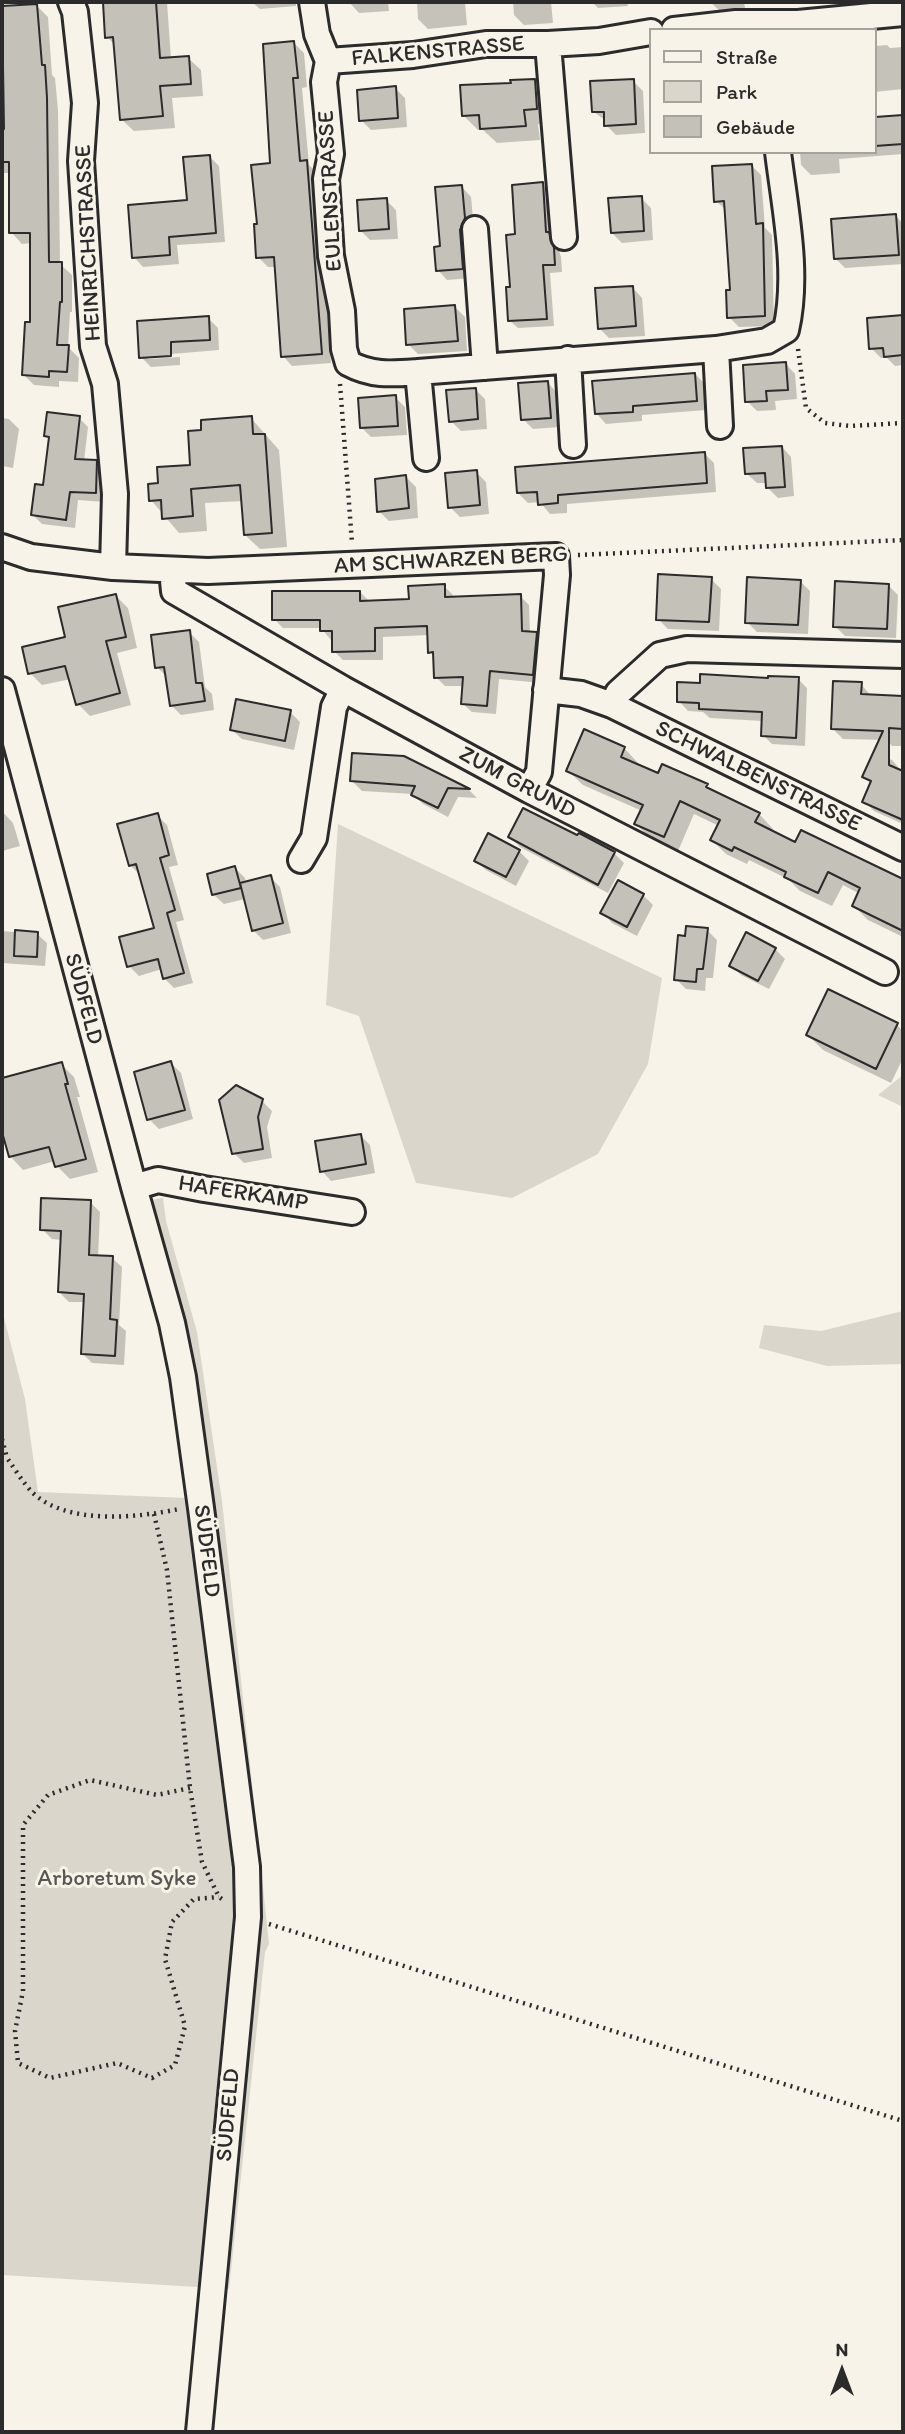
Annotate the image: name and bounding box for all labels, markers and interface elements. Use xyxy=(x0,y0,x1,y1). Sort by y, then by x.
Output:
legend xyxy=(650,28,877,154)
street label: FALKENSTRASSE xyxy=(350,31,526,73)
text: Straße xyxy=(716,44,777,69)
text: Park xyxy=(716,79,757,104)
street label: EULENSTRASSE xyxy=(313,110,349,272)
text: Gebäude xyxy=(716,114,795,139)
street label: HEINRICHSTRASSE xyxy=(70,144,108,342)
street label: AM SCHWARZEN BERG xyxy=(333,541,569,581)
street label: SCHWALBENSTRASSE xyxy=(650,715,866,839)
street label: ZUM GRUND xyxy=(454,741,580,825)
street label: SÜDFELD xyxy=(58,950,108,1048)
street label: HAFERKAMP xyxy=(176,1170,310,1218)
street label: SÜDFELD xyxy=(187,1503,225,1599)
park label: Arboretum Syke xyxy=(37,1865,197,1893)
street label: SÜDFELD xyxy=(211,2067,247,2163)
north arrow xyxy=(807,2336,877,2406)
text: N xyxy=(836,2338,848,2361)

